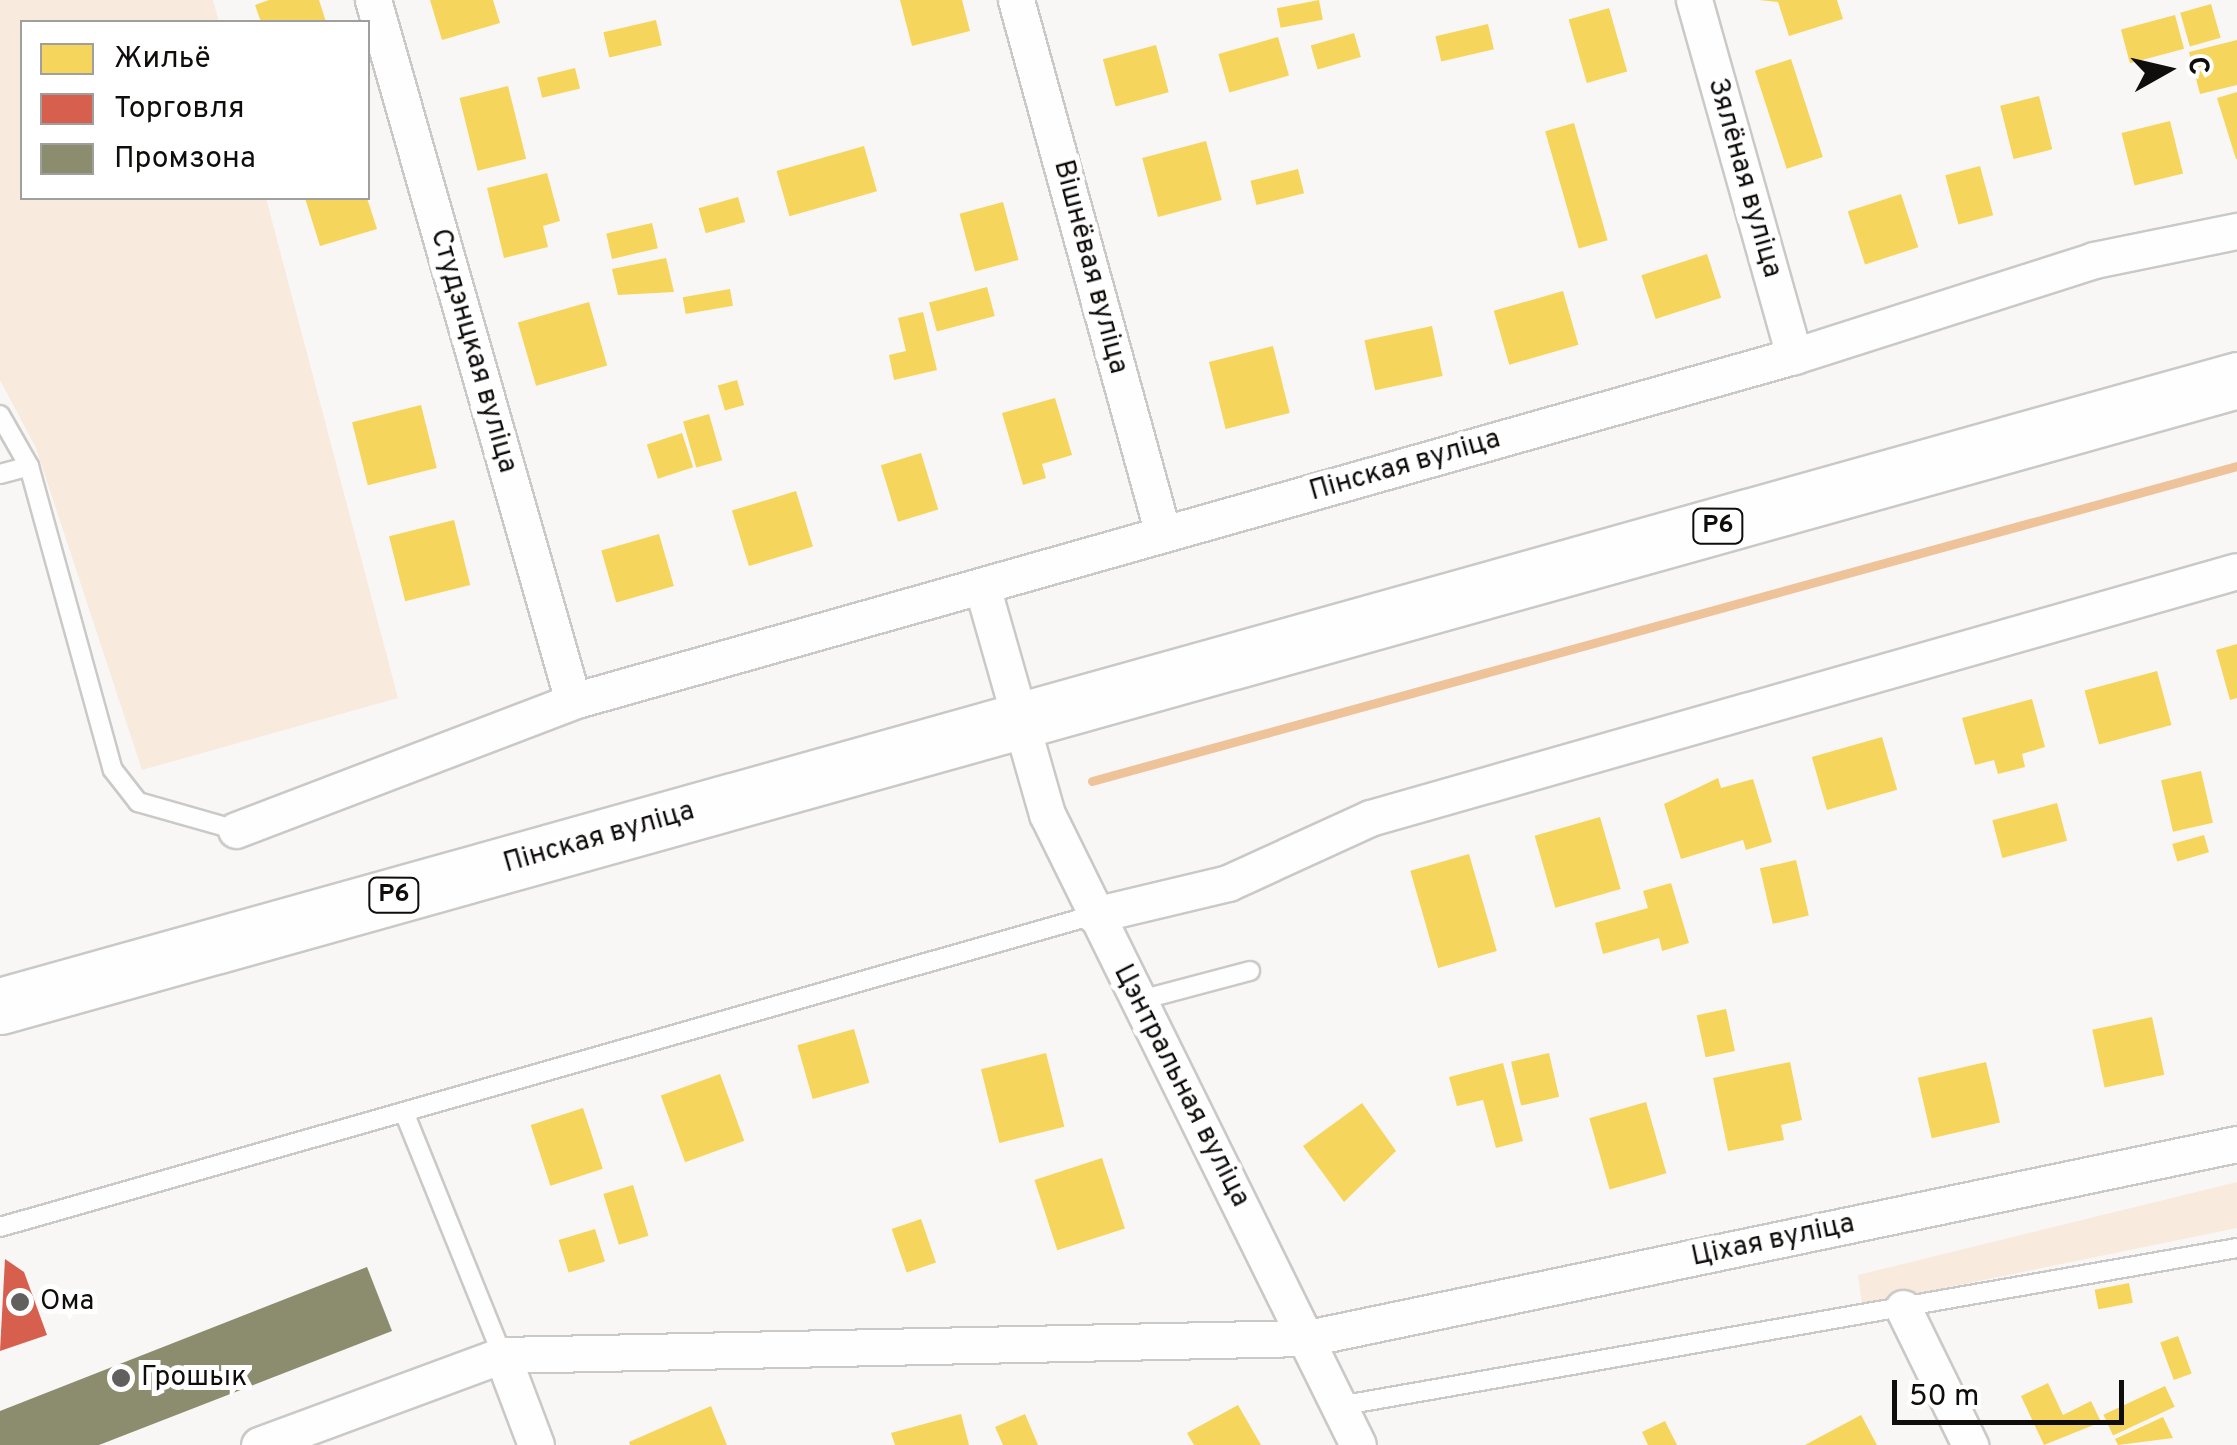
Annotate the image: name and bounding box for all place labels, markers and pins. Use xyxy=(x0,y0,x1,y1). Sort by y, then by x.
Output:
place label: Ома xyxy=(40,1285,94,1319)
marker: Ома xyxy=(9,1291,31,1313)
place label: Грошык xyxy=(141,1361,247,1395)
marker: Грошык xyxy=(110,1367,132,1389)

